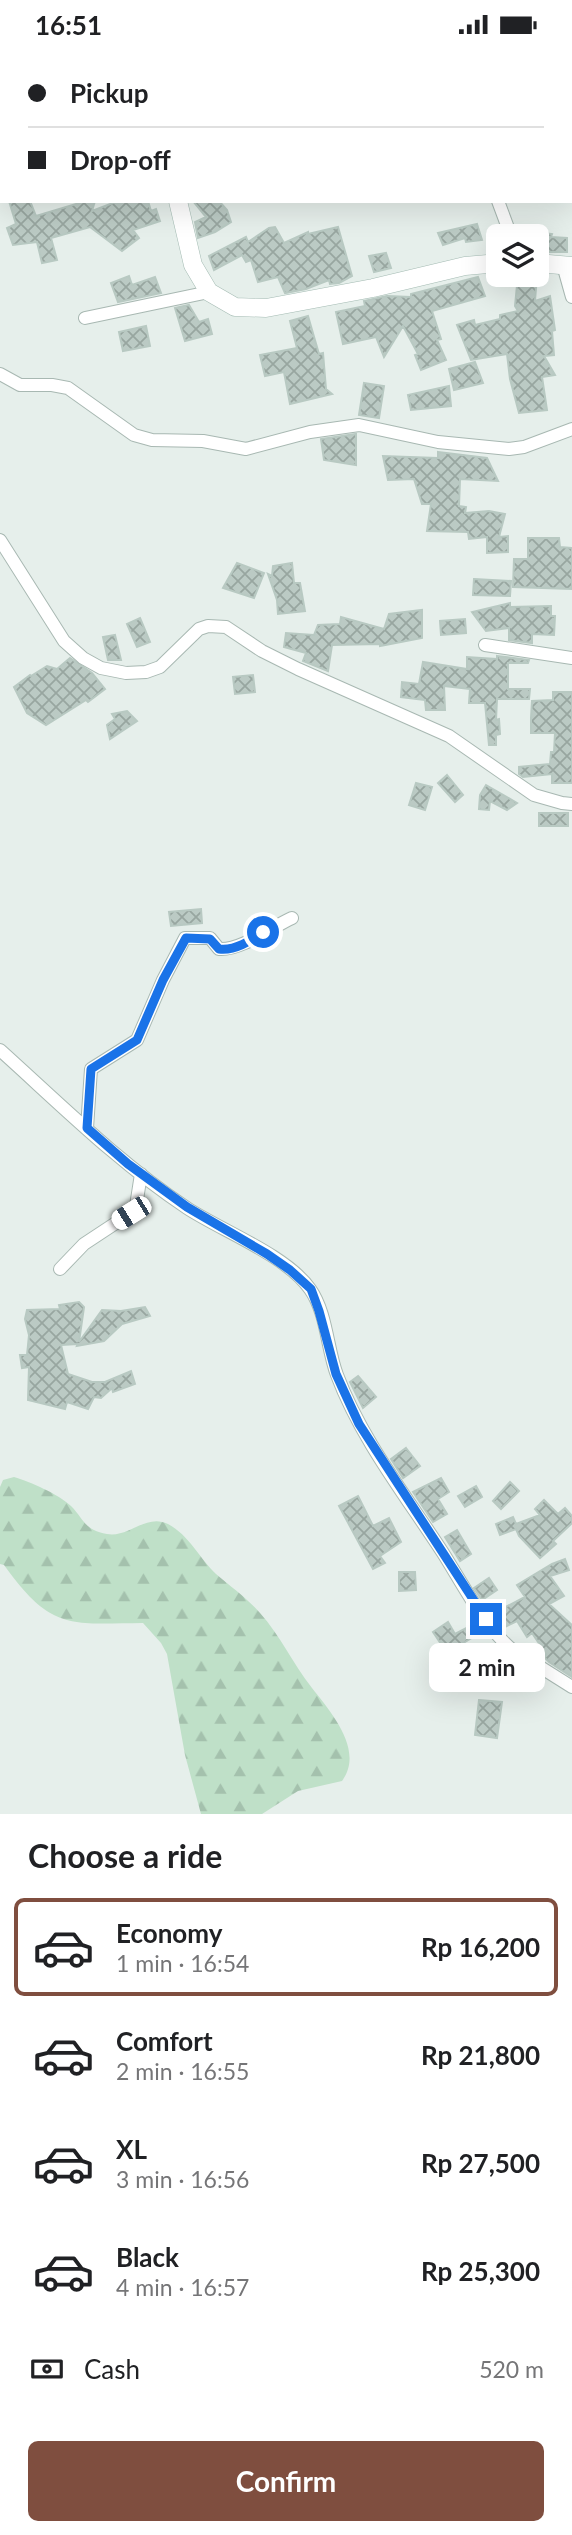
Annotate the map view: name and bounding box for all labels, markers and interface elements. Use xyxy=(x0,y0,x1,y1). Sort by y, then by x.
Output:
text: 16:51 xyxy=(35,9,102,41)
text: Pickup xyxy=(70,77,149,109)
text: Drop-off xyxy=(70,144,171,176)
map controls xyxy=(486,224,549,287)
button: layers xyxy=(486,224,549,287)
route start xyxy=(247,916,279,948)
car xyxy=(108,1193,155,1233)
route end xyxy=(470,1603,502,1635)
callout: 2 min xyxy=(428,1643,544,1693)
text: 2 min xyxy=(458,1653,516,1681)
text: Choose a ride xyxy=(28,1836,222,1875)
icon: car xyxy=(32,1916,95,1979)
text: Economy xyxy=(116,1917,222,1949)
text: Rp 16,200 xyxy=(421,1931,540,1963)
text: 1 min · 16:54 xyxy=(116,1949,249,1977)
icon: car xyxy=(32,2024,95,2087)
text: Comfort xyxy=(116,2025,213,2057)
text: Rp 21,800 xyxy=(421,2039,540,2071)
text: 2 min · 16:55 xyxy=(116,2057,249,2085)
icon: car xyxy=(32,2132,95,2195)
text: XL xyxy=(116,2133,147,2165)
text: Rp 27,500 xyxy=(421,2147,540,2179)
text: 3 min · 16:56 xyxy=(116,2165,249,2193)
icon: car xyxy=(32,2240,95,2303)
text: Black xyxy=(116,2241,179,2273)
text: Rp 25,300 xyxy=(421,2255,540,2287)
text: 4 min · 16:57 xyxy=(116,2273,249,2301)
icon: cash xyxy=(28,2350,66,2388)
text: Cash xyxy=(84,2353,140,2385)
text: 520 m xyxy=(479,2355,544,2383)
button: Confirm xyxy=(28,2441,544,2521)

